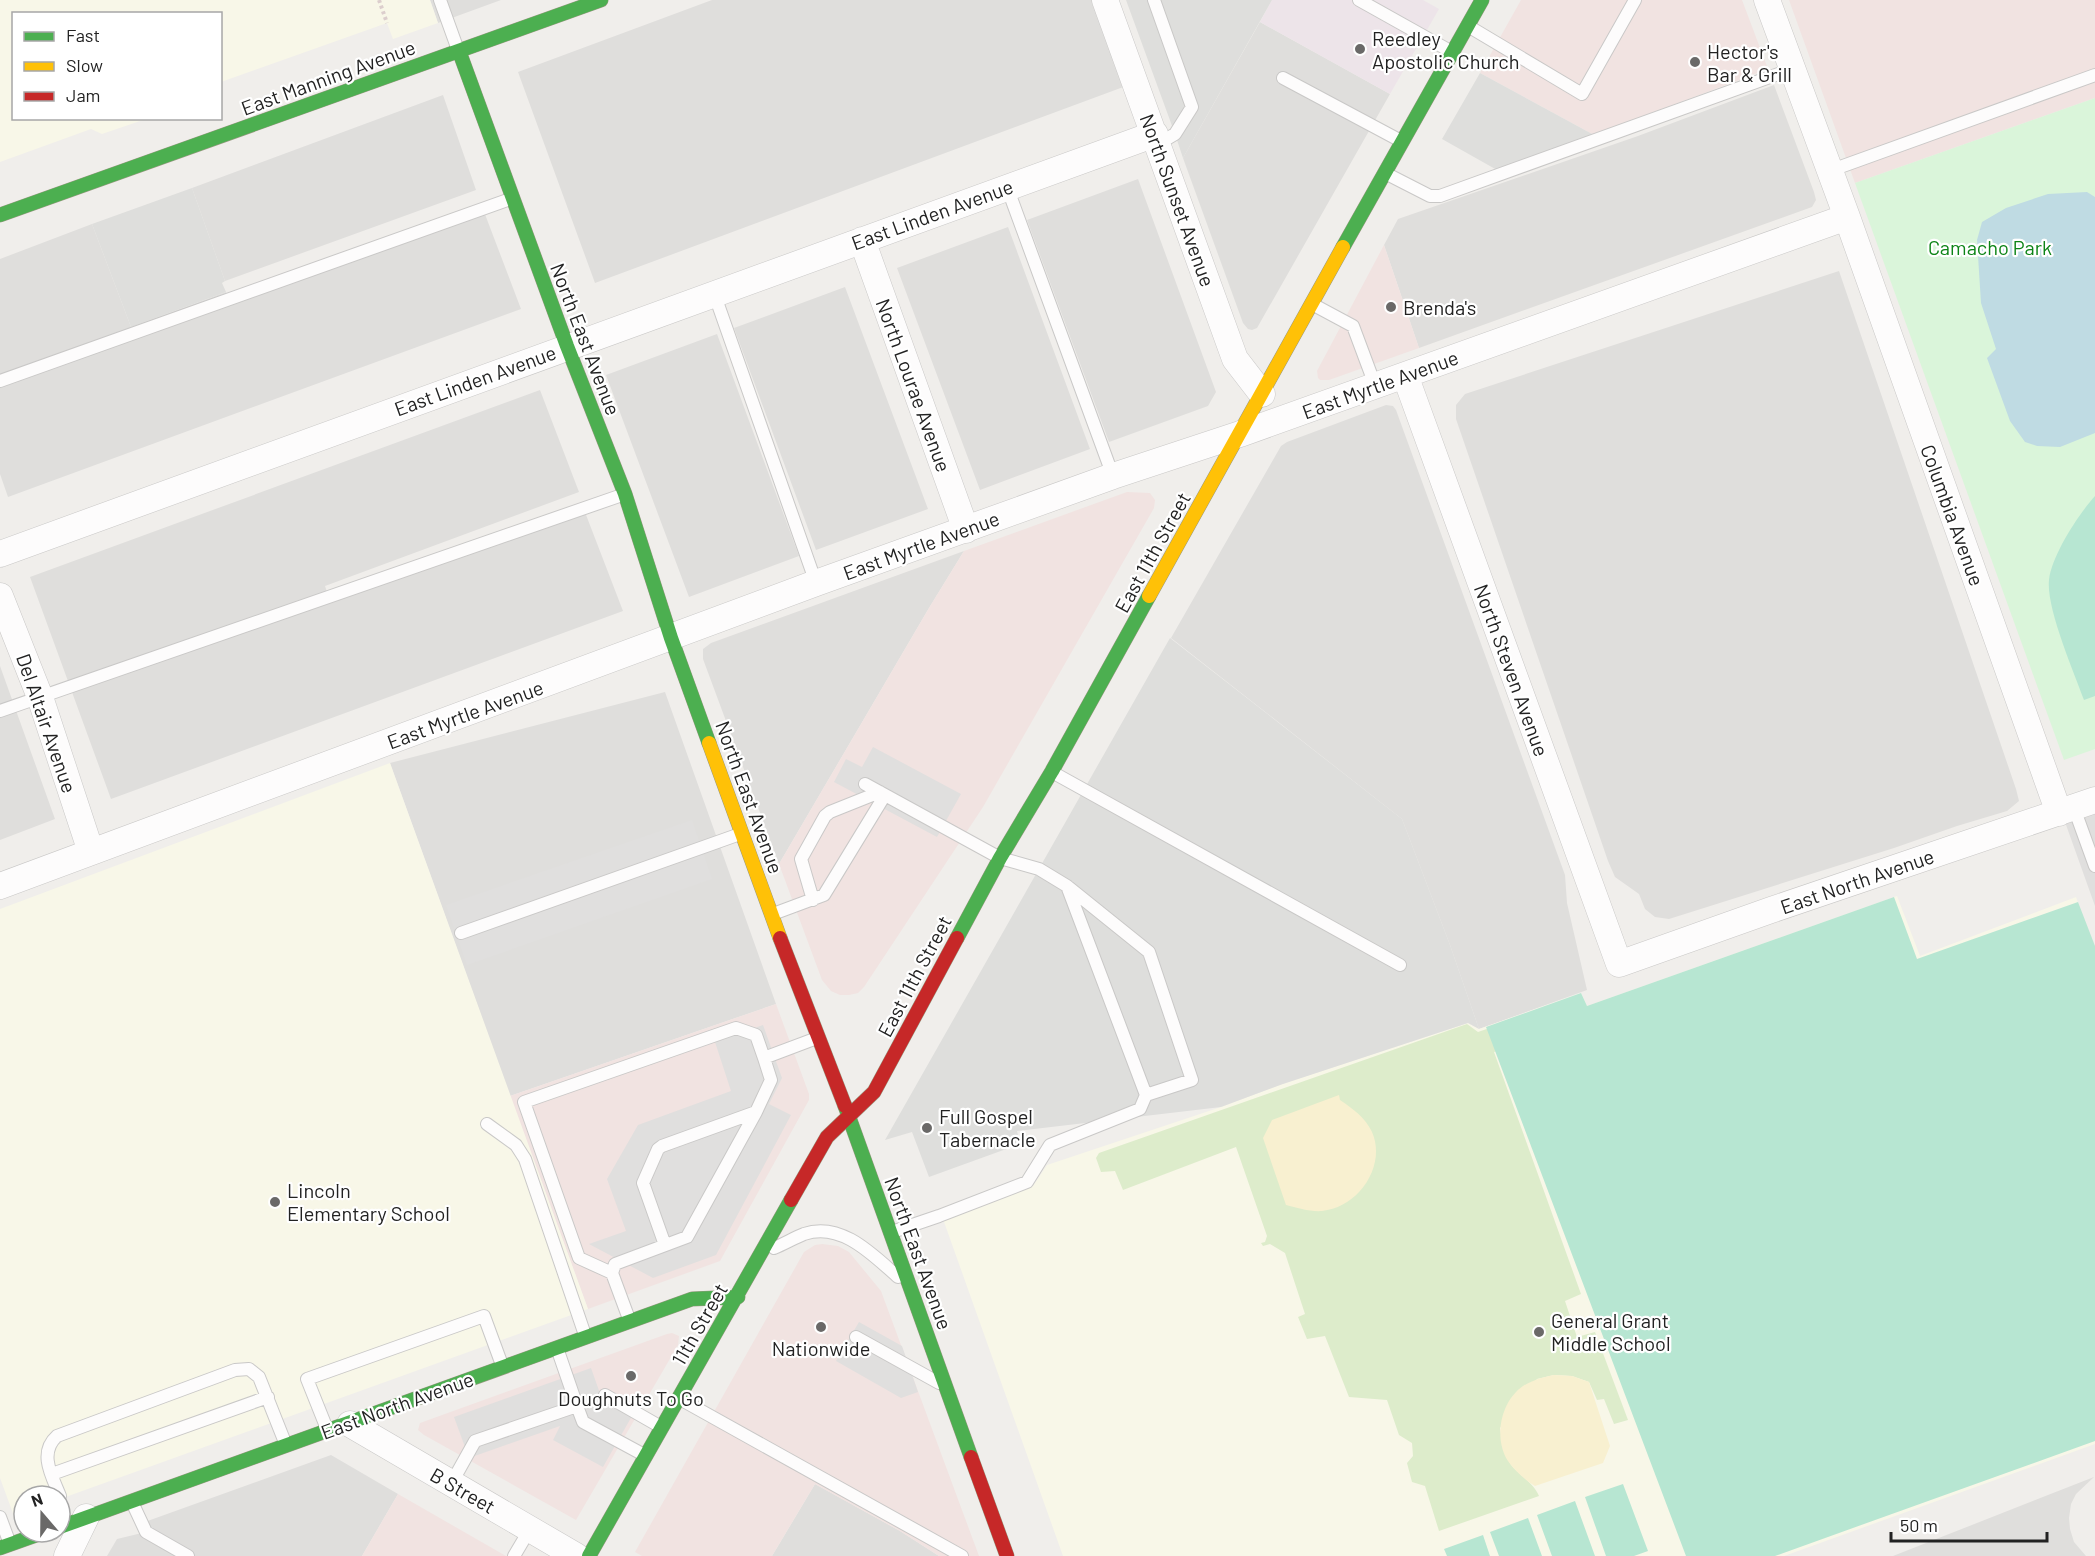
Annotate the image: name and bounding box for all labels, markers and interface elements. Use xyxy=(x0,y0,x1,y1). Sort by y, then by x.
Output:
legend xyxy=(12,12,222,120)
text: Fast xyxy=(66,24,100,46)
place label: Reedley Apostolic Church xyxy=(1372,26,1520,73)
street label: East Manning Avenue xyxy=(238,34,418,120)
place label: Hector's Bar & Grill xyxy=(1707,39,1792,86)
marker: Reedley Apostolic Church xyxy=(1353,42,1367,56)
text: Slow xyxy=(66,54,103,76)
marker: Hector's Bar & Grill xyxy=(1688,55,1702,69)
text: Jam xyxy=(66,84,100,106)
street label: North Sunset Avenue xyxy=(1136,110,1220,290)
street label: East Linden Avenue xyxy=(848,174,1016,254)
park label: Camacho Park xyxy=(1928,235,2052,259)
street label: North East Avenue xyxy=(546,260,626,418)
street label: North Lourae Avenue xyxy=(871,295,957,475)
place label: Brenda's xyxy=(1403,295,1476,319)
marker: Brenda's xyxy=(1384,300,1398,314)
street label: East Linden Avenue xyxy=(391,340,559,420)
street label: East Myrtle Avenue xyxy=(1299,345,1461,423)
street label: Columbia Avenue xyxy=(1916,441,1990,589)
street label: East 11th Street xyxy=(1109,488,1195,616)
street label: East Myrtle Avenue xyxy=(840,506,1002,584)
street label: North Steven Avenue xyxy=(1470,581,1554,759)
street label: Del Altair Avenue xyxy=(12,650,82,796)
street label: East Myrtle Avenue xyxy=(384,675,546,753)
street label: North East Avenue xyxy=(711,717,789,877)
street label: East North Avenue xyxy=(1777,843,1937,919)
street label: East 11th Street xyxy=(872,911,956,1041)
place label: Full Gospel Tabernacle xyxy=(939,1104,1036,1151)
marker: Full Gospel Tabernacle xyxy=(920,1121,934,1135)
street label: North East Avenue xyxy=(880,1173,958,1333)
place label: Lincoln Elementary School xyxy=(287,1178,450,1225)
marker: Lincoln Elementary School xyxy=(268,1195,282,1209)
street label: 11th Street xyxy=(666,1279,732,1369)
place label: General Grant Middle School xyxy=(1551,1308,1671,1355)
marker: Nationwide xyxy=(814,1320,828,1334)
marker: General Grant Middle School xyxy=(1532,1325,1546,1339)
place label: Nationwide xyxy=(772,1336,870,1360)
street label: East North Avenue xyxy=(317,1366,477,1444)
marker: Doughnuts To Go xyxy=(624,1369,638,1383)
place label: Doughnuts To Go xyxy=(558,1386,704,1410)
street label: B Street xyxy=(426,1462,500,1518)
north arrow xyxy=(12,1484,72,1544)
text: N xyxy=(28,1489,45,1510)
scale bar xyxy=(1891,1505,2047,1543)
text: 50 m xyxy=(1900,1514,1938,1536)

